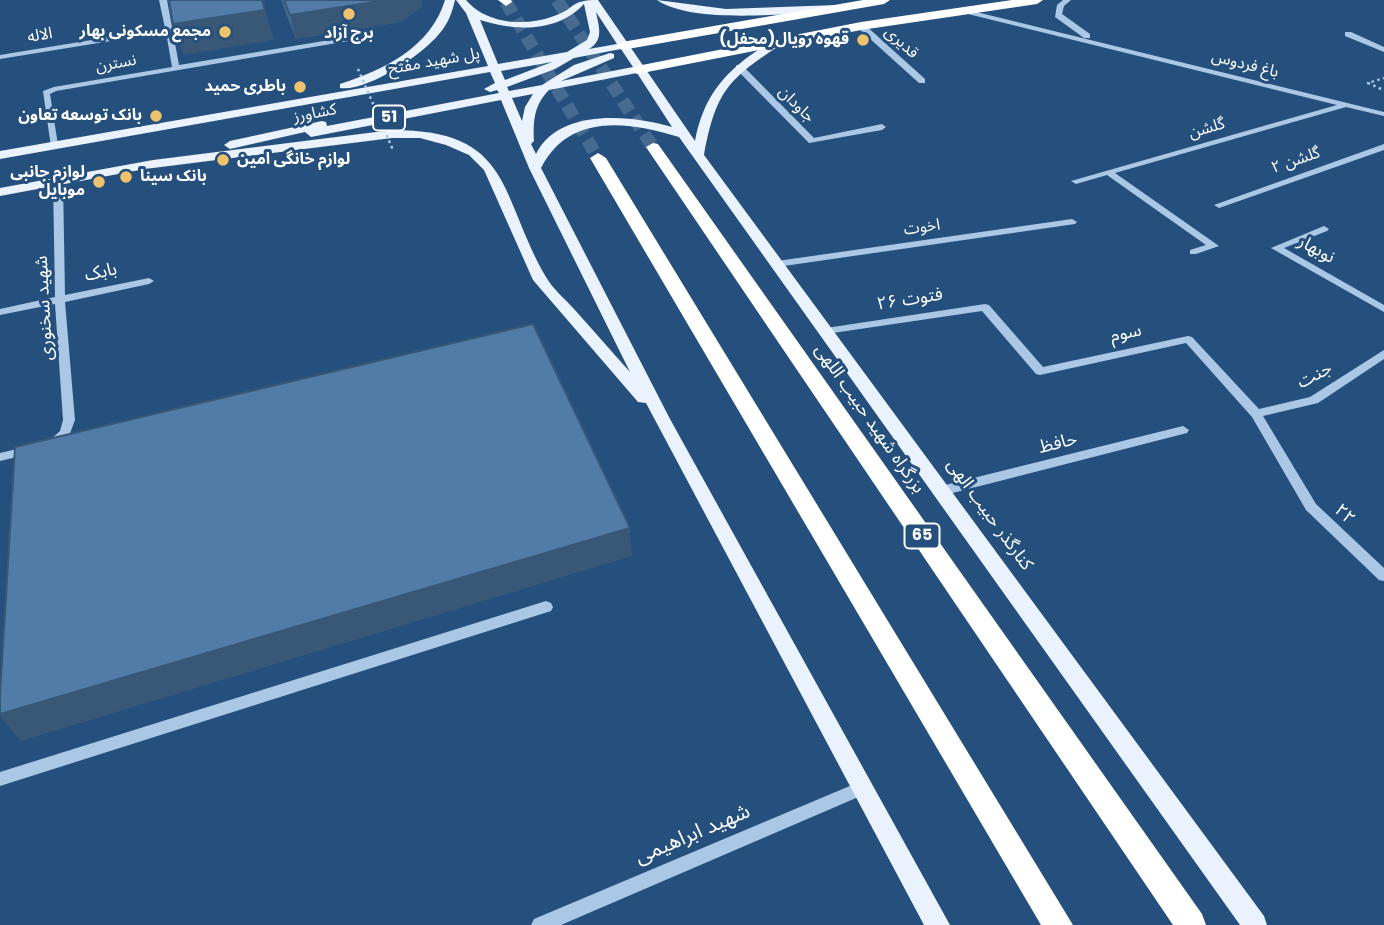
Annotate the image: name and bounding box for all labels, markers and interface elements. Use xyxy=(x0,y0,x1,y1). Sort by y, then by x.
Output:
marker: برج آزاد xyxy=(341,6,357,22)
place label: مجمع مسکونی بهار xyxy=(79,22,211,42)
street label: قدیری xyxy=(880,23,922,63)
marker: مجمع مسکونی بهار xyxy=(217,24,233,40)
place label: برج آزاد xyxy=(324,24,374,44)
street label: الاله xyxy=(26,25,54,47)
place label: قهوه رویال(محفل) xyxy=(719,30,849,50)
marker: قهوه رویال(محفل) xyxy=(855,32,871,48)
street label: پل شهید مفتح xyxy=(387,44,481,80)
street label: باغ فردوس xyxy=(1209,47,1281,83)
street label: نسترن xyxy=(94,51,138,77)
place label: باطری حمید xyxy=(205,77,286,97)
marker: باطری حمید xyxy=(292,79,308,95)
street label: جاودان xyxy=(774,83,818,127)
street label: کشاورز xyxy=(292,100,338,128)
place label: بانک توسعه تعاون xyxy=(18,106,142,126)
road number: 51 xyxy=(373,106,405,130)
marker: بانک توسعه تعاون xyxy=(148,108,164,124)
street label: گلشن xyxy=(1187,115,1227,143)
street label: گلشن ۲ xyxy=(1269,144,1323,178)
place label: لوازم خانگی امین xyxy=(237,150,350,170)
marker: لوازم خانگی امین xyxy=(215,152,231,168)
place label: لوازم جانبی موبایل xyxy=(10,163,85,201)
place label: بانک سینا xyxy=(140,167,207,187)
marker: بانک سینا xyxy=(118,169,134,185)
marker: لوازم جانبی موبایل xyxy=(91,174,107,190)
street label: اخوت xyxy=(903,216,941,240)
street label: نوبهار xyxy=(1294,231,1338,269)
street label: شهید سخنوری xyxy=(31,255,59,361)
street label: بابک xyxy=(83,259,119,287)
street label: فتوت ۲۶ xyxy=(875,284,945,316)
street label: سوم xyxy=(1108,320,1144,348)
street label: بزرگراه شهید حبیب اللهی xyxy=(809,340,929,498)
street label: جنت xyxy=(1294,358,1336,394)
street label: حافظ xyxy=(1037,429,1079,459)
street label: کنارگذر حبیب الهی xyxy=(941,455,1037,575)
street label: ۲۲ xyxy=(1329,500,1359,530)
road number: 65 xyxy=(904,524,940,548)
street label: شهید ابراهیمی xyxy=(632,799,754,871)

